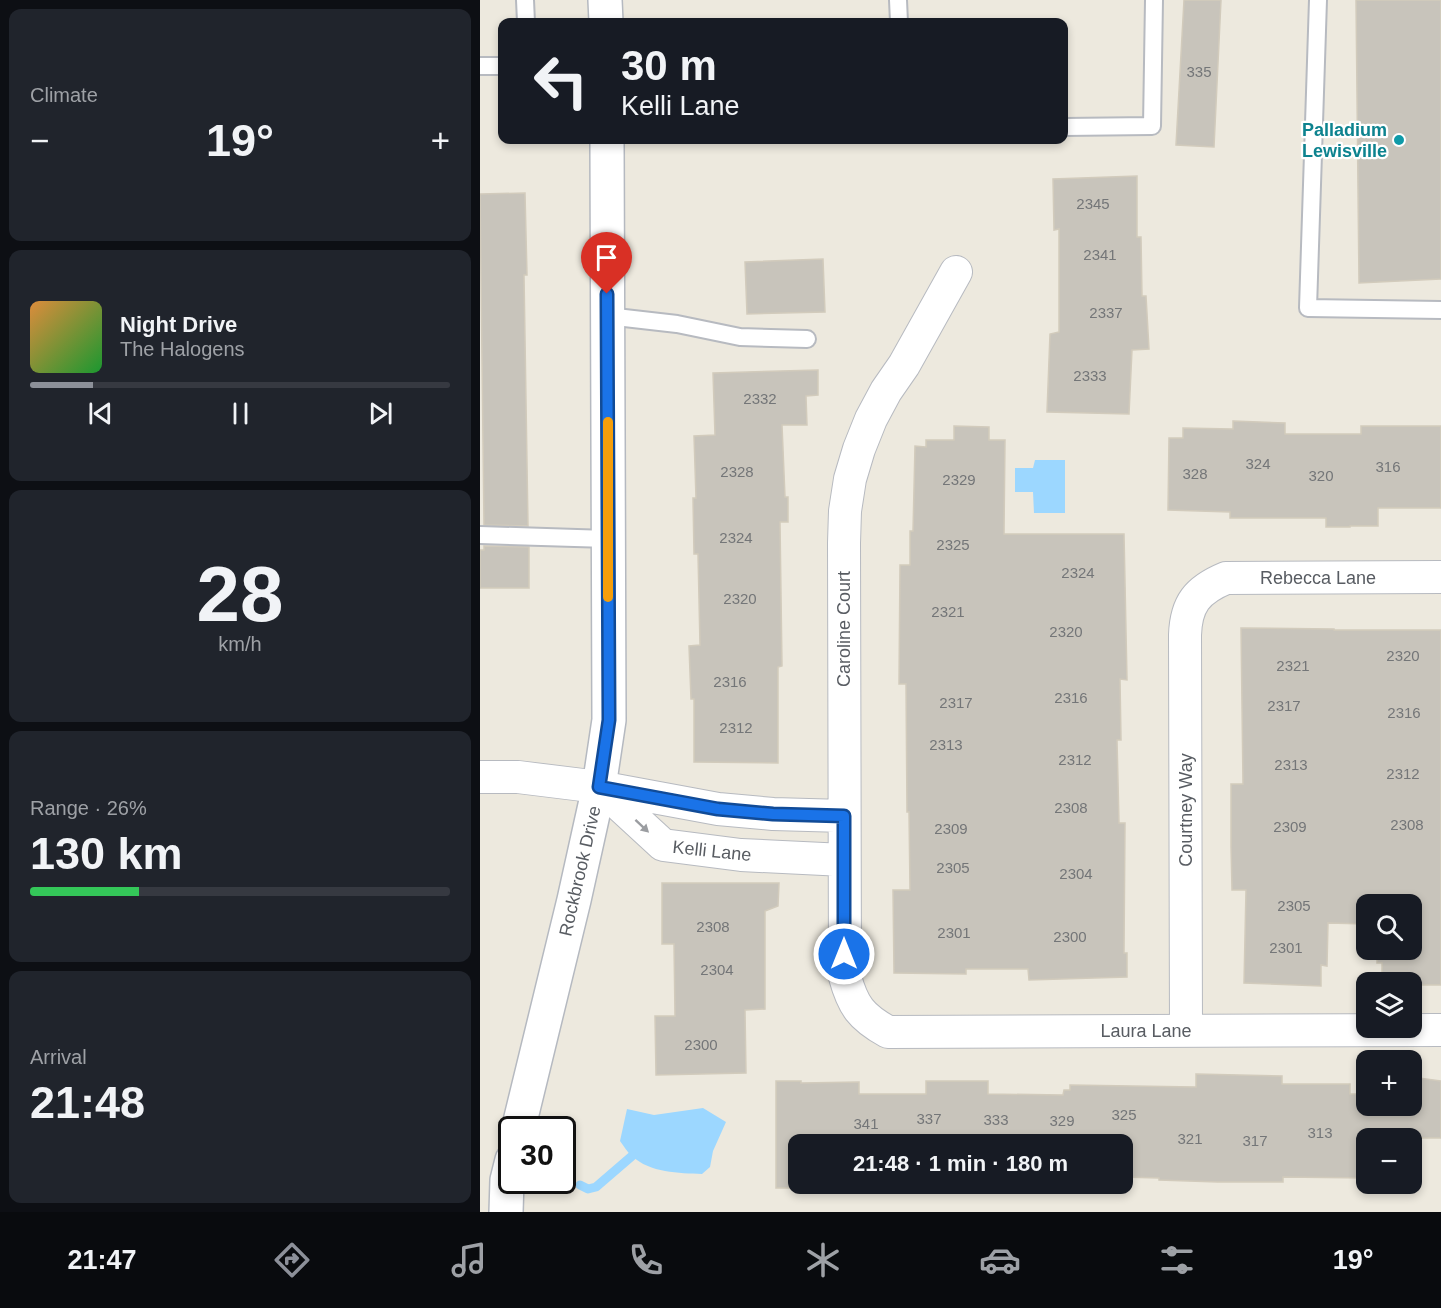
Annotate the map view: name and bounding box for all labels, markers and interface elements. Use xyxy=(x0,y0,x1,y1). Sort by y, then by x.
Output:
icon: left xyxy=(522,42,600,120)
text: 30 m xyxy=(621,42,717,89)
house number: 335 xyxy=(1186,63,1212,80)
text: Climate xyxy=(30,84,98,106)
text: Kelli Lane xyxy=(621,91,740,121)
text: 19° xyxy=(206,115,274,166)
place label: Palladium Lewisville xyxy=(1302,120,1387,161)
text: − xyxy=(30,122,49,159)
text: + xyxy=(431,122,450,159)
marker: Palladium Lewisville xyxy=(1392,133,1406,147)
house number: 2345 xyxy=(1076,195,1110,212)
pin xyxy=(581,232,632,294)
icon: arrive xyxy=(590,241,623,274)
house number: 2341 xyxy=(1083,246,1117,263)
house number: 2337 xyxy=(1089,304,1123,321)
text: Night Drive xyxy=(120,312,237,337)
text: The Halogens xyxy=(120,338,245,360)
house number: 2333 xyxy=(1073,367,1107,384)
house number: 2332 xyxy=(743,390,777,407)
icon: previous xyxy=(84,397,117,430)
icon: pause xyxy=(224,397,257,430)
icon: next xyxy=(364,397,397,430)
house number: 324 xyxy=(1245,455,1271,472)
house number: 316 xyxy=(1375,458,1401,475)
house number: 2328 xyxy=(720,463,754,480)
house number: 328 xyxy=(1182,465,1208,482)
house number: 320 xyxy=(1308,467,1334,484)
house number: 2329 xyxy=(942,471,976,488)
house number: 2324 xyxy=(719,529,753,546)
house number: 2325 xyxy=(936,536,970,553)
text: 28 xyxy=(197,550,283,638)
house number: 2324 xyxy=(1061,564,1095,581)
street label: Rebecca Lane xyxy=(1260,568,1376,588)
street label: Caroline Court xyxy=(834,571,854,687)
house number: 2320 xyxy=(723,590,757,607)
house number: 2321 xyxy=(931,603,965,620)
house number: 2320 xyxy=(1049,623,1083,640)
text: km/h xyxy=(218,633,262,655)
house number: 2320 xyxy=(1386,647,1420,664)
house number: 2321 xyxy=(1276,657,1310,674)
house number: 2316 xyxy=(713,673,747,690)
house number: 2316 xyxy=(1054,689,1088,706)
house number: 2317 xyxy=(939,694,973,711)
house number: 2317 xyxy=(1267,697,1301,714)
house number: 2316 xyxy=(1387,704,1421,721)
house number: 2312 xyxy=(719,719,753,736)
house number: 2313 xyxy=(929,736,963,753)
house number: 2312 xyxy=(1058,751,1092,768)
street label: Courtney Way xyxy=(1176,753,1196,867)
house number: 2313 xyxy=(1274,756,1308,773)
house number: 2312 xyxy=(1386,765,1420,782)
text: Range · 26% xyxy=(30,797,147,819)
house number: 2308 xyxy=(1054,799,1088,816)
street label: Rockbrook Drive xyxy=(555,804,605,938)
house number: 2308 xyxy=(1390,816,1424,833)
house number: 2309 xyxy=(1273,818,1307,835)
one-way arrow xyxy=(634,819,649,832)
house number: 2309 xyxy=(934,820,968,837)
text: 130 km xyxy=(30,828,183,879)
street label: Kelli Lane xyxy=(672,837,752,865)
house number: 2305 xyxy=(936,859,970,876)
house number: 2304 xyxy=(1059,865,1093,882)
map controls xyxy=(1356,894,1422,1194)
button: search xyxy=(1356,894,1422,960)
house number: 2305 xyxy=(1277,897,1311,914)
house number: 2308 xyxy=(696,918,730,935)
position arrow xyxy=(812,922,876,986)
house number: 2301 xyxy=(937,924,971,941)
house number: 2300 xyxy=(1053,928,1087,945)
house number: 2301 xyxy=(1269,939,1303,956)
house number: 2304 xyxy=(700,961,734,978)
button: layers xyxy=(1356,972,1422,1038)
street label: Laura Lane xyxy=(1100,1021,1192,1041)
house number: 2300 xyxy=(684,1036,718,1053)
text: Arrival xyxy=(30,1046,87,1068)
button: + xyxy=(1356,1050,1422,1116)
text: 21:48 xyxy=(30,1077,145,1128)
house number: 325 xyxy=(1111,1106,1137,1123)
house number: 337 xyxy=(916,1110,942,1127)
house number: 333 xyxy=(983,1111,1009,1128)
house number: 329 xyxy=(1049,1112,1075,1129)
house number: 341 xyxy=(853,1115,879,1132)
speed limit sign: 30 xyxy=(498,1116,576,1194)
house number: 313 xyxy=(1307,1124,1333,1141)
button: − xyxy=(1356,1128,1422,1194)
house number: 321 xyxy=(1177,1130,1203,1147)
house number: 317 xyxy=(1242,1132,1268,1149)
text: 21:48 · 1 min · 180 m xyxy=(853,1151,1068,1176)
icon: directions xyxy=(271,1239,313,1281)
icon: music xyxy=(448,1239,490,1281)
icon: phone xyxy=(625,1239,667,1281)
icon: climate xyxy=(802,1239,844,1281)
icon: car xyxy=(979,1239,1021,1281)
icon: filters xyxy=(1156,1239,1198,1281)
text: 21:47 xyxy=(67,1245,137,1275)
text: 19° xyxy=(1333,1245,1373,1275)

